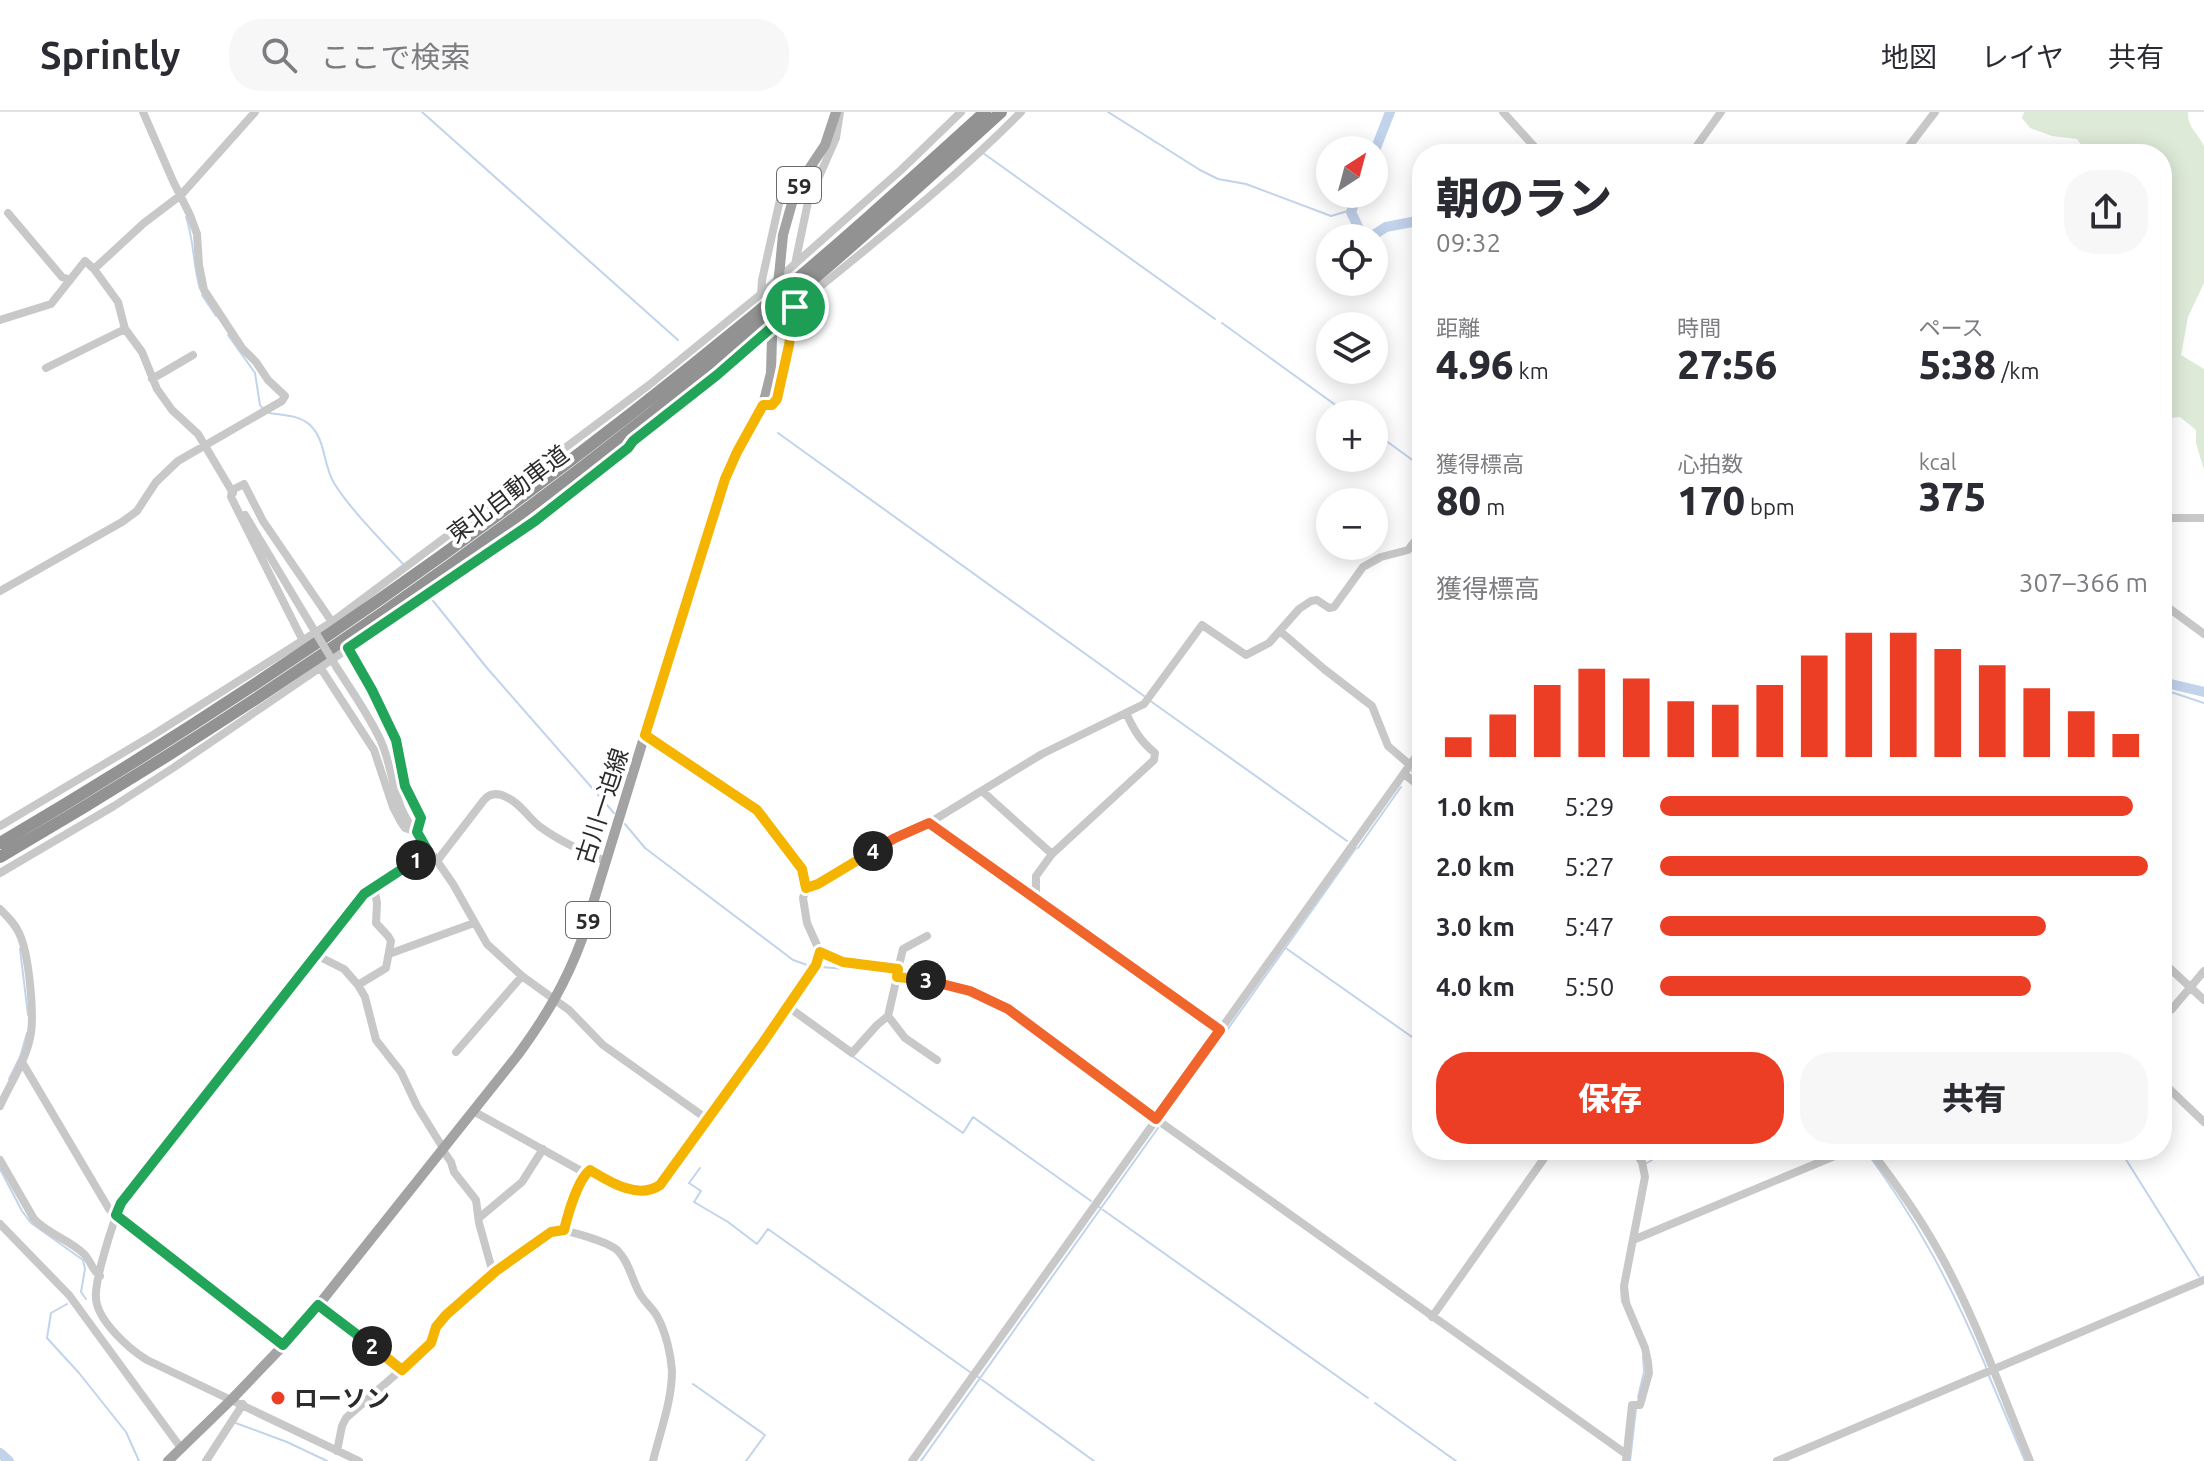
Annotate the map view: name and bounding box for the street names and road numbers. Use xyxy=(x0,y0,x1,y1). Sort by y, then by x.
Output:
road number: 59 xyxy=(777,167,821,203)
street label: 東北自動車道 xyxy=(442,440,574,548)
street label: 古川一迫線 xyxy=(571,745,633,867)
road number: 59 xyxy=(566,902,610,938)

